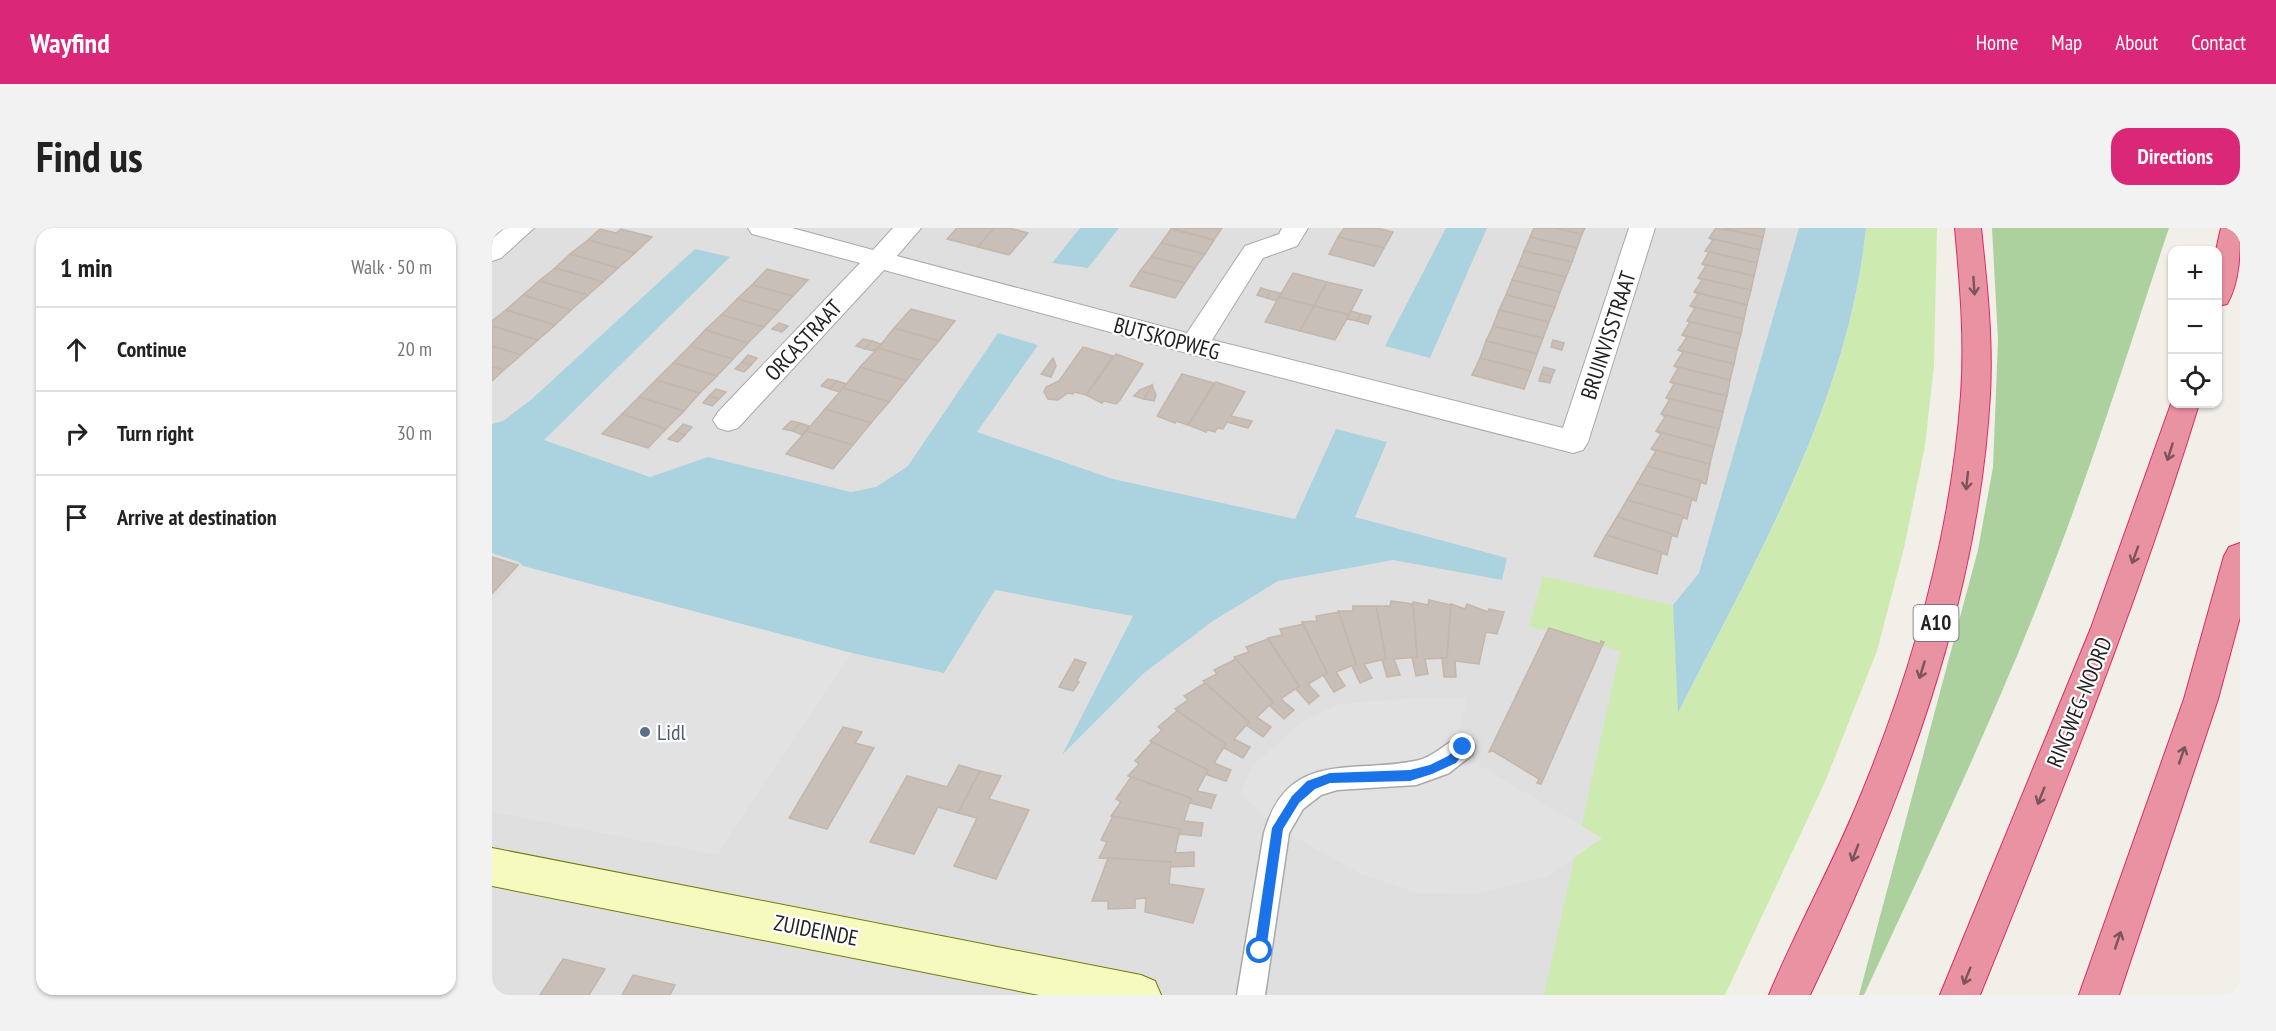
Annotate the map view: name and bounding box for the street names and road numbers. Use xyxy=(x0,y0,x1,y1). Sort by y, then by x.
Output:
street label: BRUINVISSTRAAT xyxy=(1574,267,1642,402)
street label: ORCASTRAAT xyxy=(758,294,848,386)
street label: BUTSKOPWEG xyxy=(1111,310,1223,366)
road number: A10 xyxy=(1914,605,1958,641)
street label: RINGWEG-NOORD xyxy=(2040,633,2118,771)
street label: ZUIDEINDE xyxy=(772,908,860,952)

